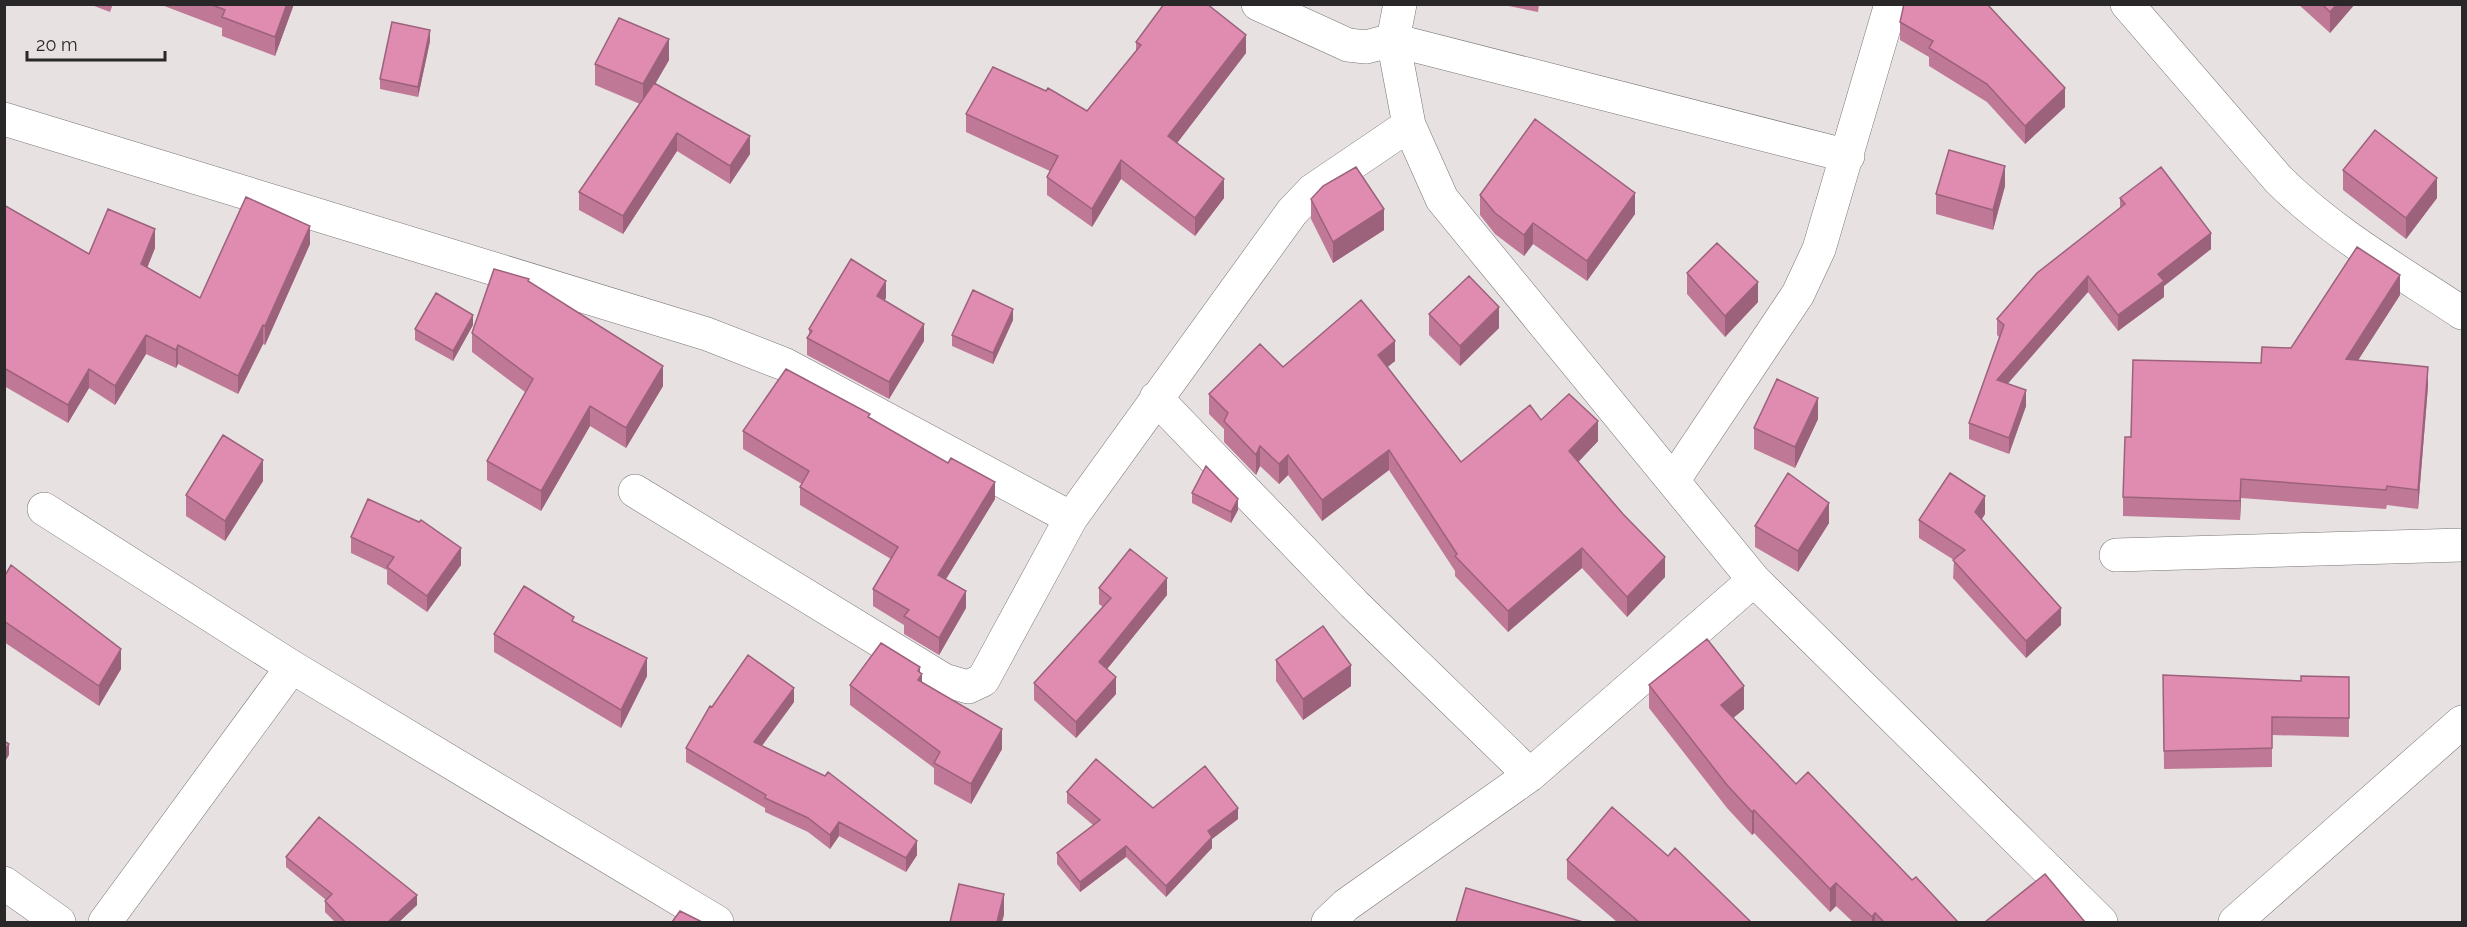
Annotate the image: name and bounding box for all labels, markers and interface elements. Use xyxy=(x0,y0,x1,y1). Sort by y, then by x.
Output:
scale bar xyxy=(27,24,165,62)
text: 20 m xyxy=(36,34,78,55)

